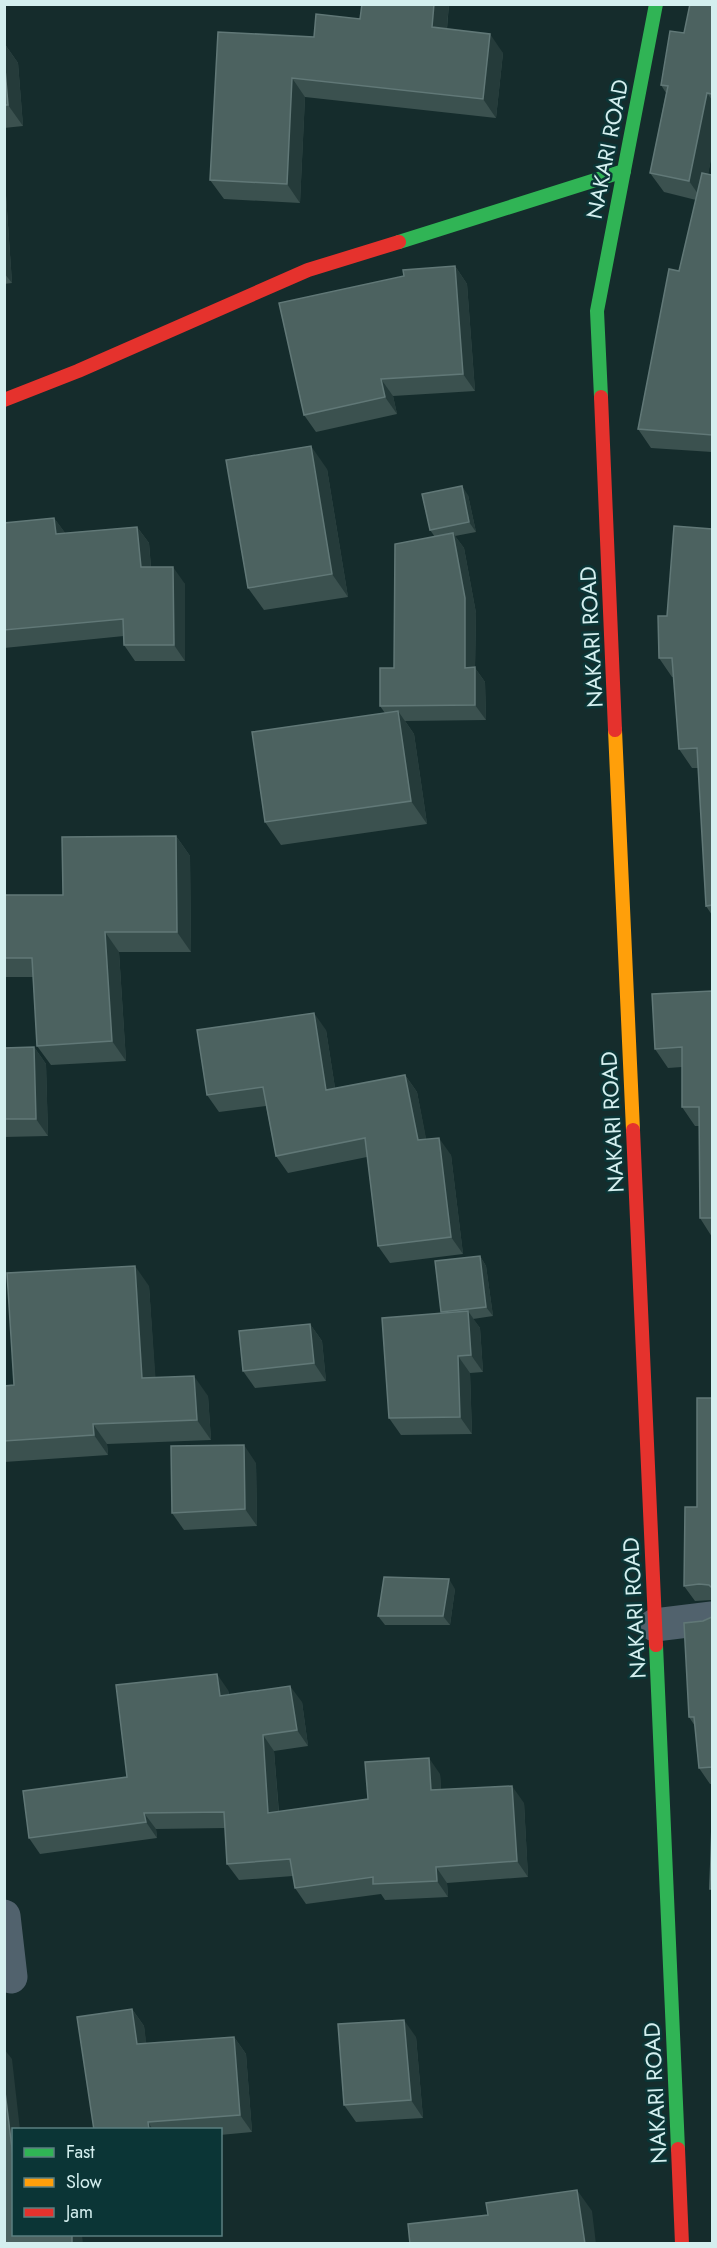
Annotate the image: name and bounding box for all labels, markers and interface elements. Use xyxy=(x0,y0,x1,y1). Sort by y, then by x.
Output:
street label: NAKARI ROAD xyxy=(578,77,636,221)
street label: NAKARI ROAD xyxy=(571,566,611,708)
street label: NAKARI ROAD xyxy=(592,1051,632,1193)
street label: NAKARI ROAD xyxy=(614,1537,654,1679)
street label: NAKARI ROAD xyxy=(635,2022,675,2164)
legend xyxy=(12,2128,222,2236)
text: Fast xyxy=(66,2139,95,2165)
text: Slow xyxy=(66,2169,103,2195)
text: Jam xyxy=(64,2199,93,2225)

